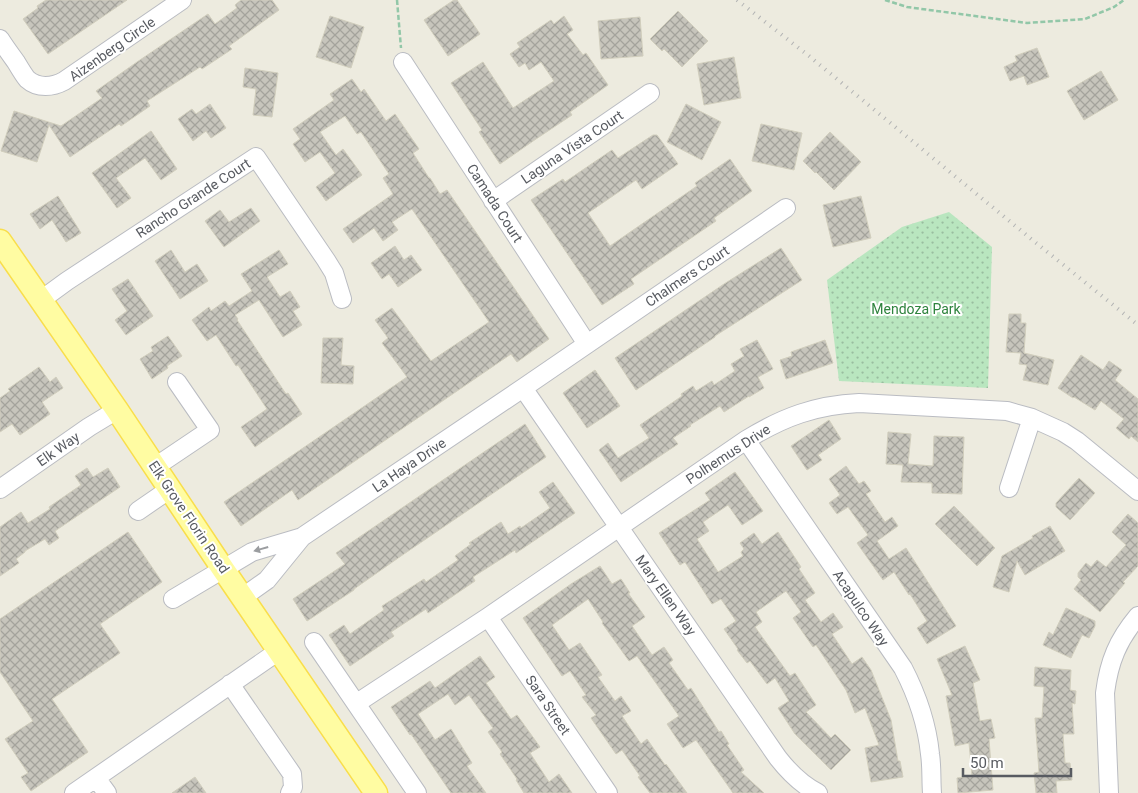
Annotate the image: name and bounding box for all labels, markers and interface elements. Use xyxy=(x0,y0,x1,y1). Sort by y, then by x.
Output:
street label: Aizenberg Circle xyxy=(66,13,158,85)
street label: Laguna Vista Court xyxy=(518,107,626,187)
street label: Rancho Grande Court xyxy=(133,155,254,241)
street label: Camada Court xyxy=(464,161,526,245)
street label: Chalmers Court xyxy=(642,242,732,310)
park label: Mendoza Park xyxy=(871,301,962,317)
street label: Polhemus Drive xyxy=(683,421,773,487)
street label: Elk Way xyxy=(34,428,83,469)
street label: La Haya Drive xyxy=(369,435,449,495)
street label: Elk Grove Florin Road xyxy=(145,458,233,576)
one-way arrow xyxy=(253,546,268,554)
street label: Mary Ellen Way xyxy=(632,552,700,639)
street label: Acapulco Way xyxy=(830,567,892,649)
street label: Sara Street xyxy=(522,672,574,738)
scale bar xyxy=(963,746,1070,778)
text: 50 m xyxy=(970,754,1004,772)

